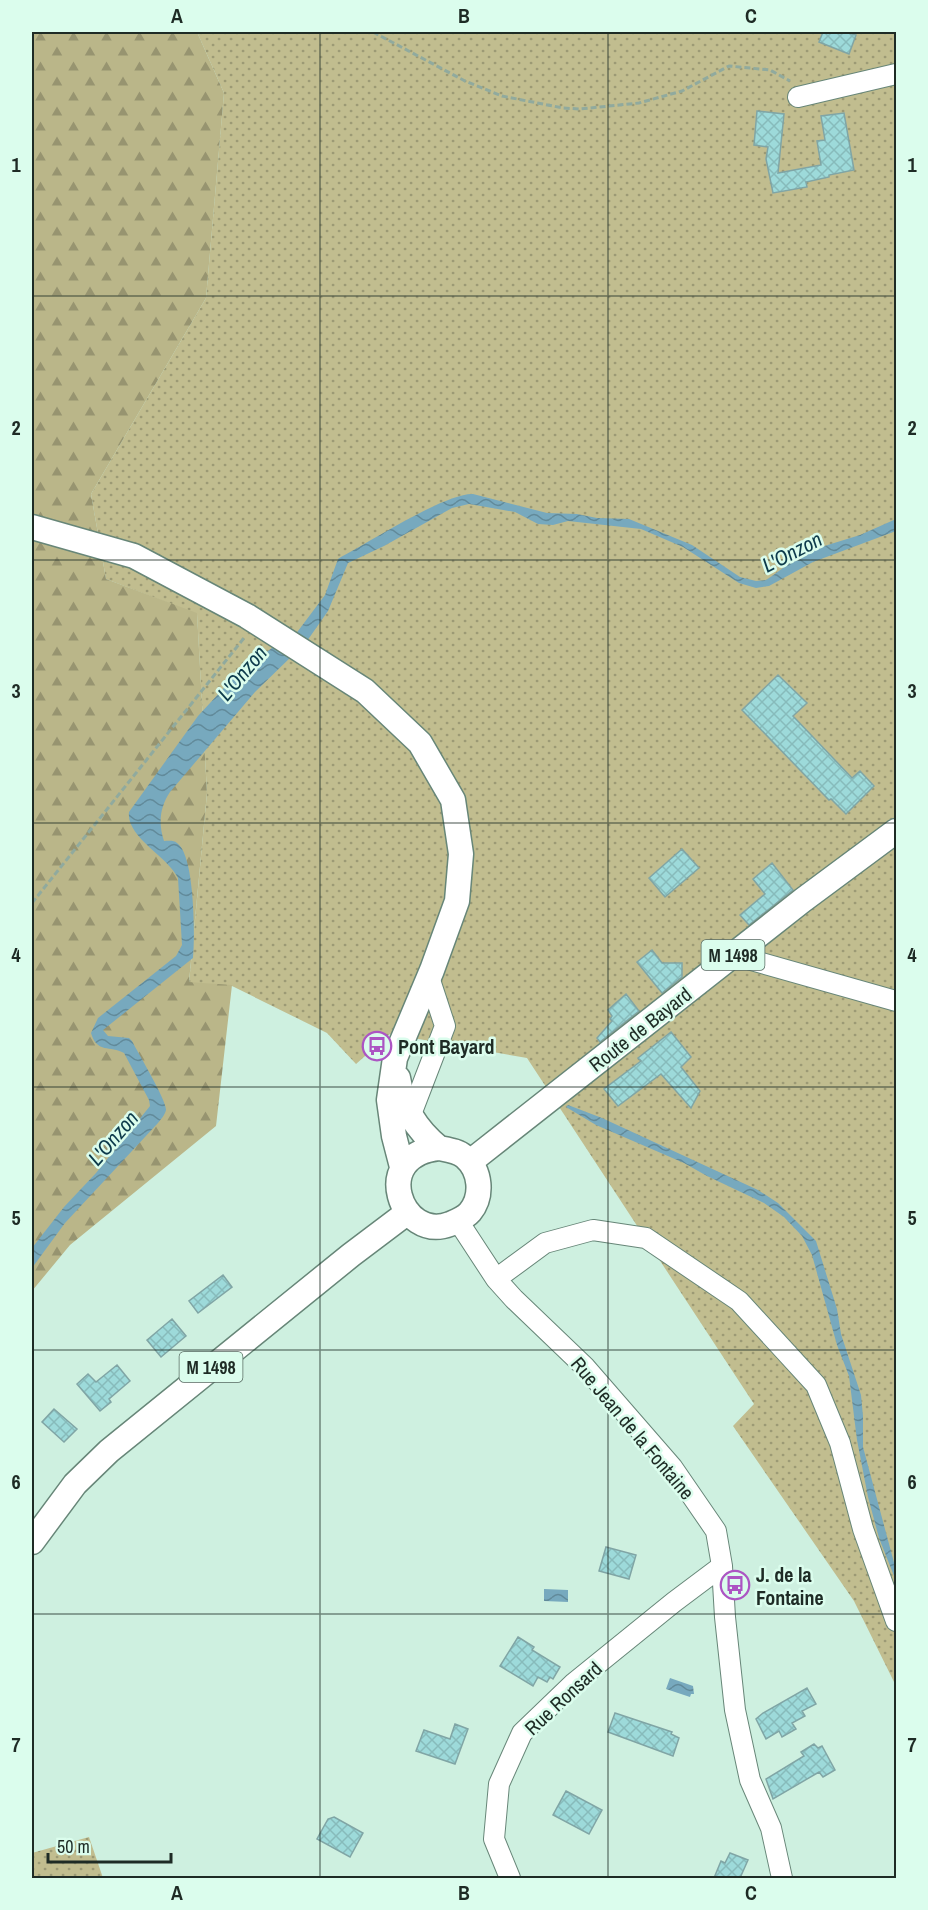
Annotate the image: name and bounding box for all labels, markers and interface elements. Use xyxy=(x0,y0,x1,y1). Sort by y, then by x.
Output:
text: A xyxy=(171,2,183,29)
text: B xyxy=(458,2,470,29)
text: C xyxy=(745,2,757,29)
text: 1 xyxy=(11,151,21,178)
text: 1 xyxy=(907,151,917,178)
text: 2 xyxy=(11,414,21,441)
text: 2 xyxy=(907,414,917,441)
water label: L'Onzon xyxy=(757,525,827,579)
water label: L'Onzon xyxy=(210,639,274,707)
text: 3 xyxy=(11,677,21,704)
text: 3 xyxy=(907,677,917,704)
road number: M 1498 xyxy=(702,940,764,970)
text: 4 xyxy=(11,941,21,968)
text: 4 xyxy=(907,941,917,968)
street label: Route de Bayard xyxy=(583,980,697,1078)
bus stop icon: Pont Bayard xyxy=(361,1030,393,1062)
place label: Pont Bayard xyxy=(398,1033,495,1060)
water label: L'Onzon xyxy=(81,1104,145,1172)
text: 5 xyxy=(11,1204,21,1231)
text: 5 xyxy=(907,1204,917,1231)
street label: Rue Jean de la Fontaine xyxy=(565,1351,701,1505)
road number: M 1498 xyxy=(180,1352,242,1382)
text: 6 xyxy=(11,1468,21,1495)
text: 6 xyxy=(907,1468,917,1495)
place label: J. de la Fontaine xyxy=(756,1561,824,1611)
bus stop icon: J. de la Fontaine xyxy=(719,1569,751,1601)
street label: Rue Ronsard xyxy=(518,1655,608,1741)
text: 7 xyxy=(11,1731,21,1758)
text: 7 xyxy=(907,1731,917,1758)
scale bar xyxy=(48,1826,171,1864)
text: 50 m xyxy=(57,1834,90,1859)
text: A xyxy=(171,1879,183,1906)
text: B xyxy=(458,1879,470,1906)
text: C xyxy=(745,1879,757,1906)

